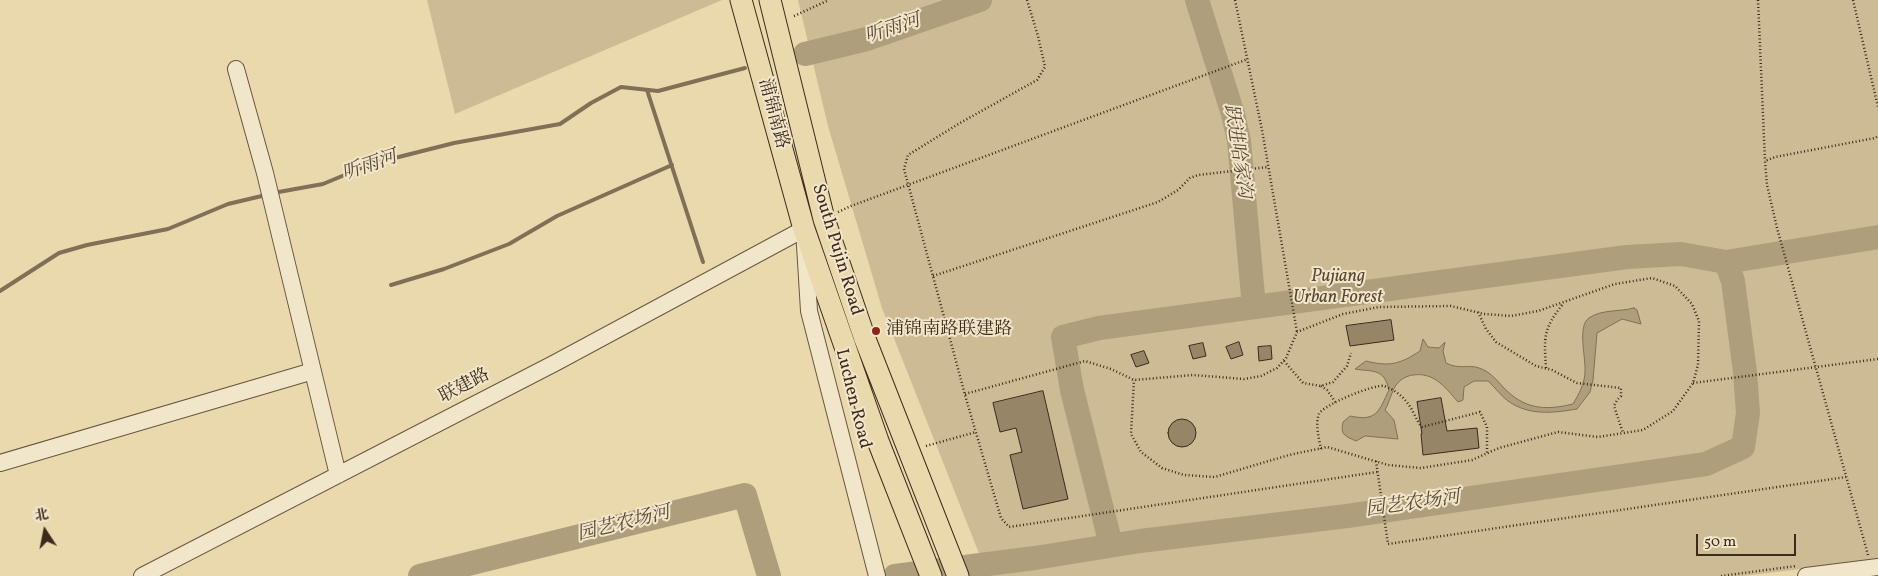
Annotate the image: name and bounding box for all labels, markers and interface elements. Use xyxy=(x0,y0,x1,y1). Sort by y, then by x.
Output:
water label: 听雨河 xyxy=(862,10,924,50)
street label: 浦锦南路 xyxy=(752,76,792,152)
water label: 跃进哈家沟 xyxy=(1217,102,1255,200)
water label: 听雨河 xyxy=(339,147,401,187)
street label: South Pujin Road xyxy=(806,182,866,318)
park label: Pujiang Urban Forest xyxy=(1293,267,1383,310)
place label: 浦锦南路联建路 xyxy=(886,320,1012,342)
marker: 浦锦南路联建路 xyxy=(870,325,882,337)
street label: Luchen Road xyxy=(829,347,875,451)
street label: 联建路 xyxy=(436,365,494,409)
water label: 园艺农场河 xyxy=(1364,487,1462,523)
water label: 园艺农场河 xyxy=(575,502,673,548)
text: 北 xyxy=(33,505,51,526)
north arrow xyxy=(20,506,70,556)
scale bar xyxy=(1698,524,1798,556)
text: 50 m xyxy=(1704,532,1736,553)

